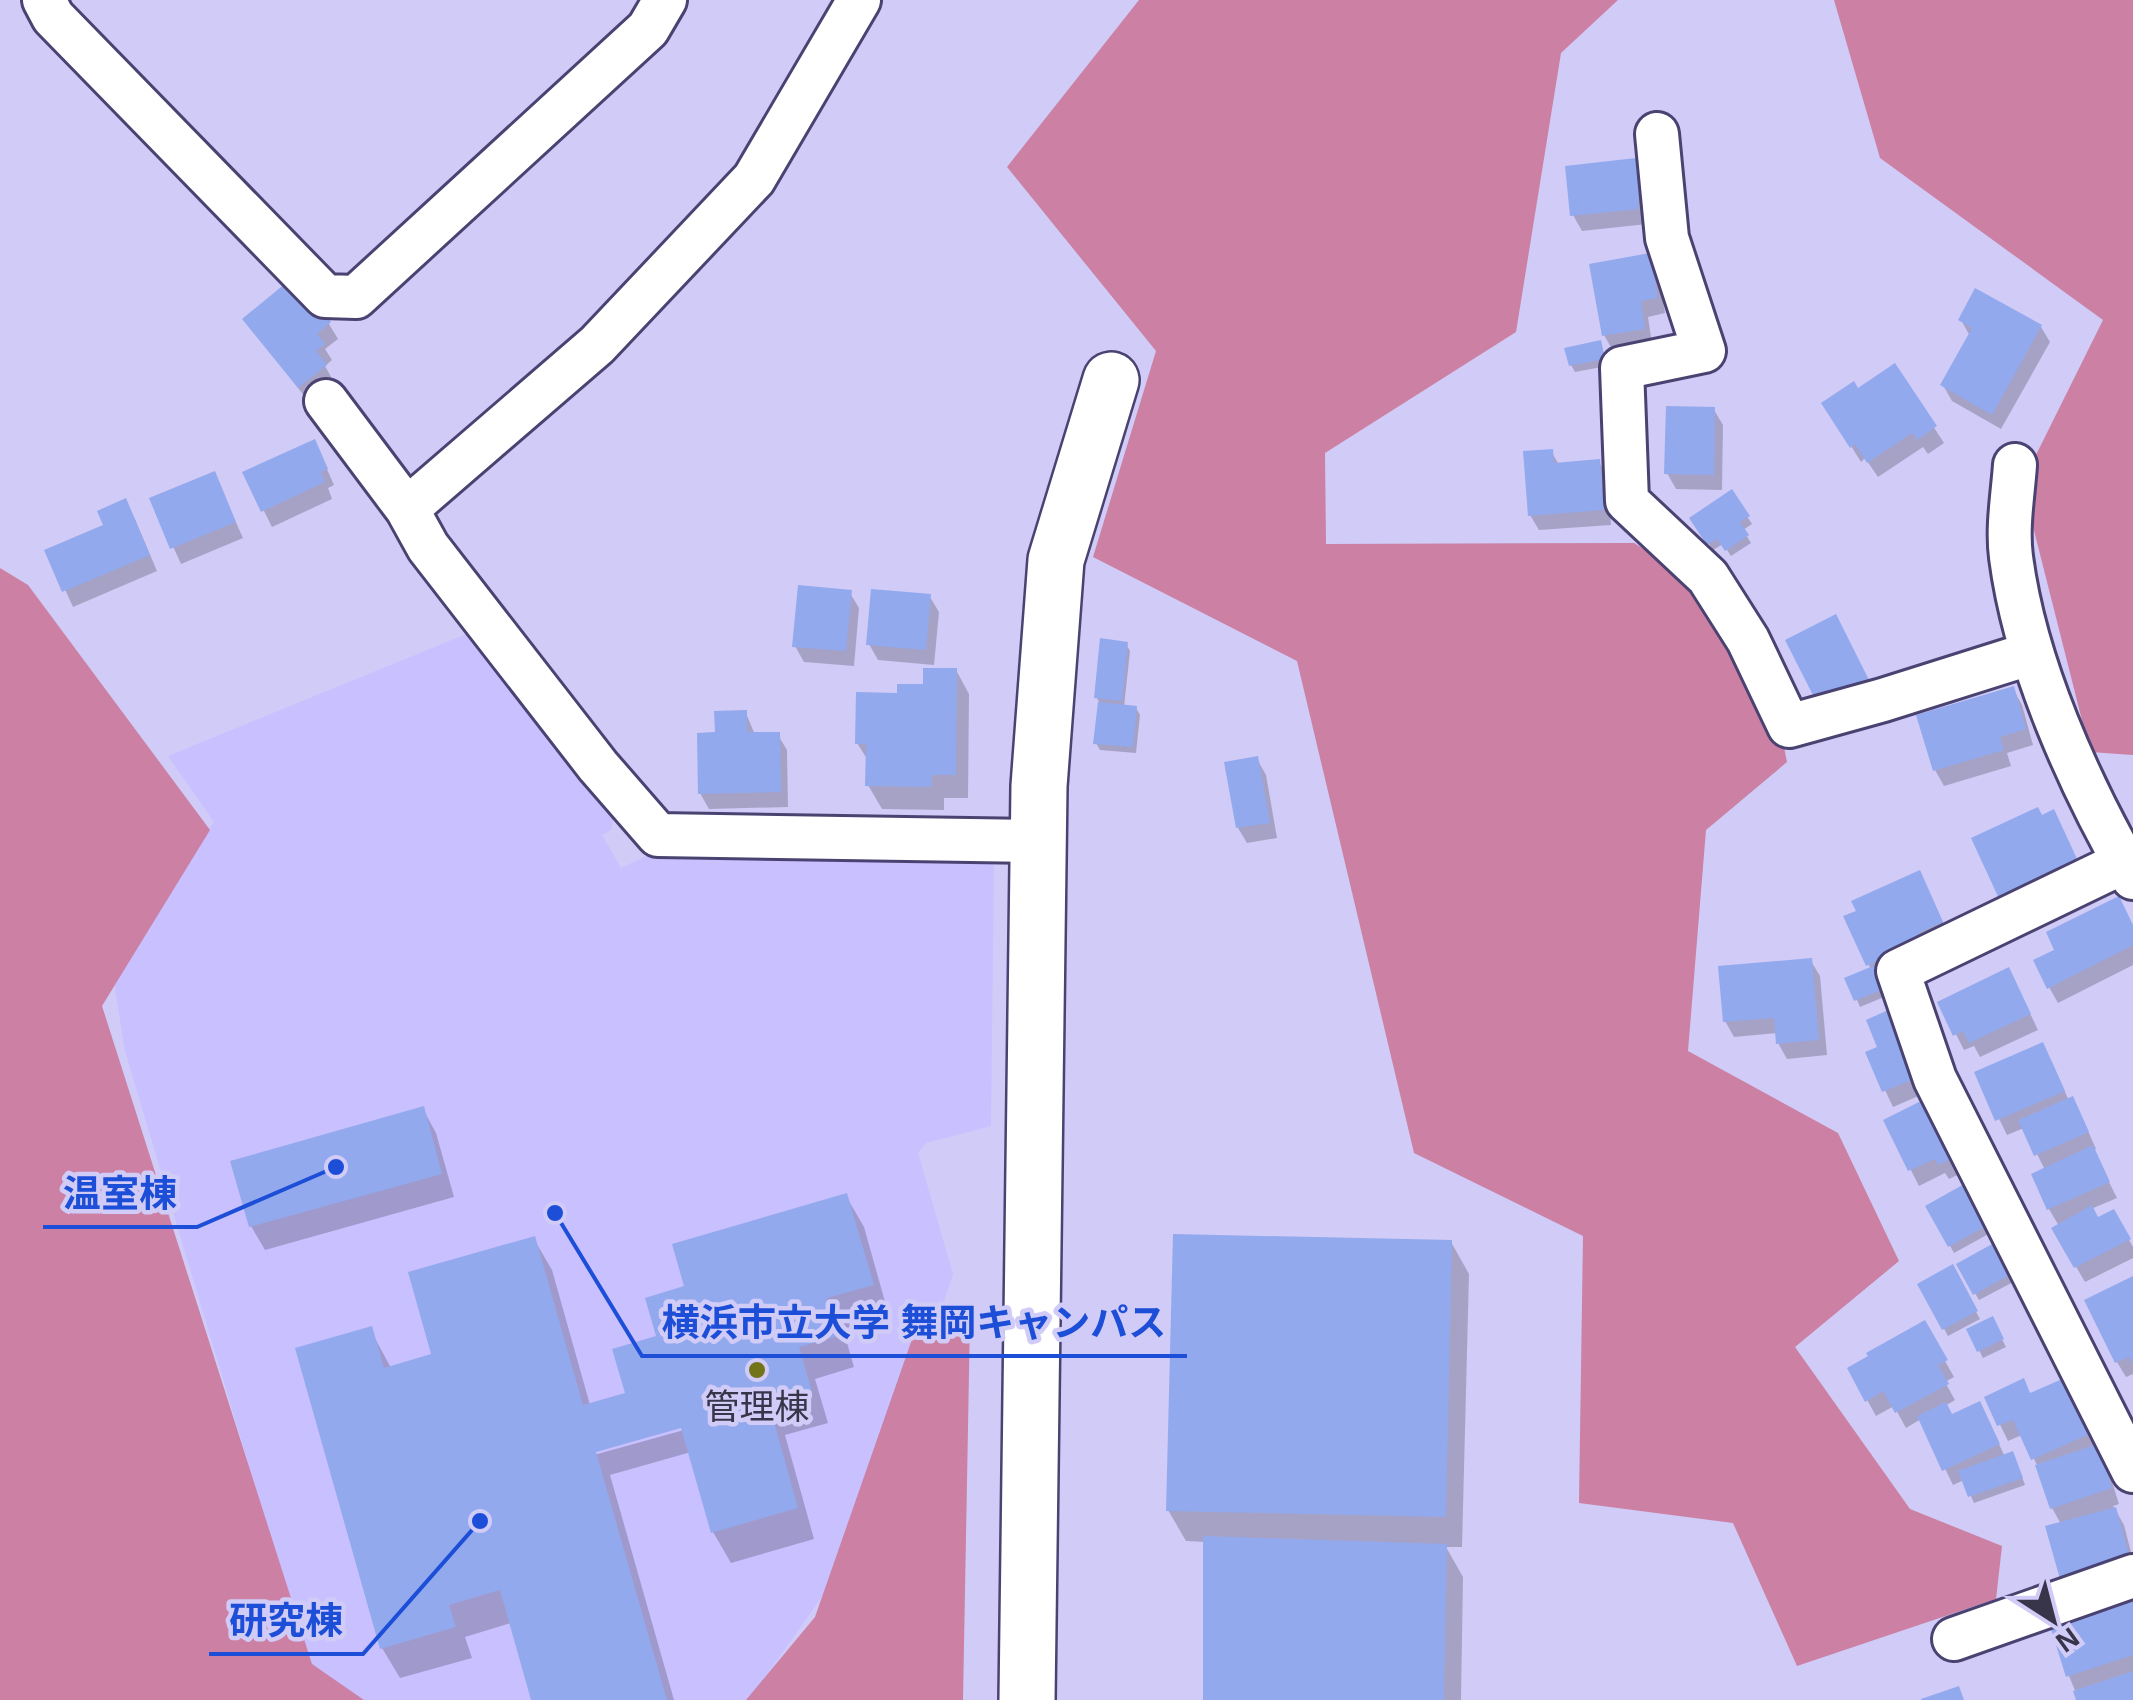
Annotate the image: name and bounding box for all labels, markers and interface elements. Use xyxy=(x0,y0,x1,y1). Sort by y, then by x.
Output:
callout: 温室棟 xyxy=(43,1159,197,1227)
text: 温室棟 xyxy=(63,1173,177,1215)
callout: 横浜市立大学 舞岡キャンパス xyxy=(642,1288,1187,1356)
text: 横浜市立大学 舞岡キャンパス xyxy=(662,1302,1166,1344)
marker: 管理棟 xyxy=(746,1359,768,1381)
place label: 管理棟 xyxy=(704,1387,810,1426)
north arrow xyxy=(2003,1570,2103,1670)
callout: 研究棟 xyxy=(209,1586,363,1654)
text: 研究棟 xyxy=(229,1600,343,1642)
text: N xyxy=(2050,1621,2085,1658)

